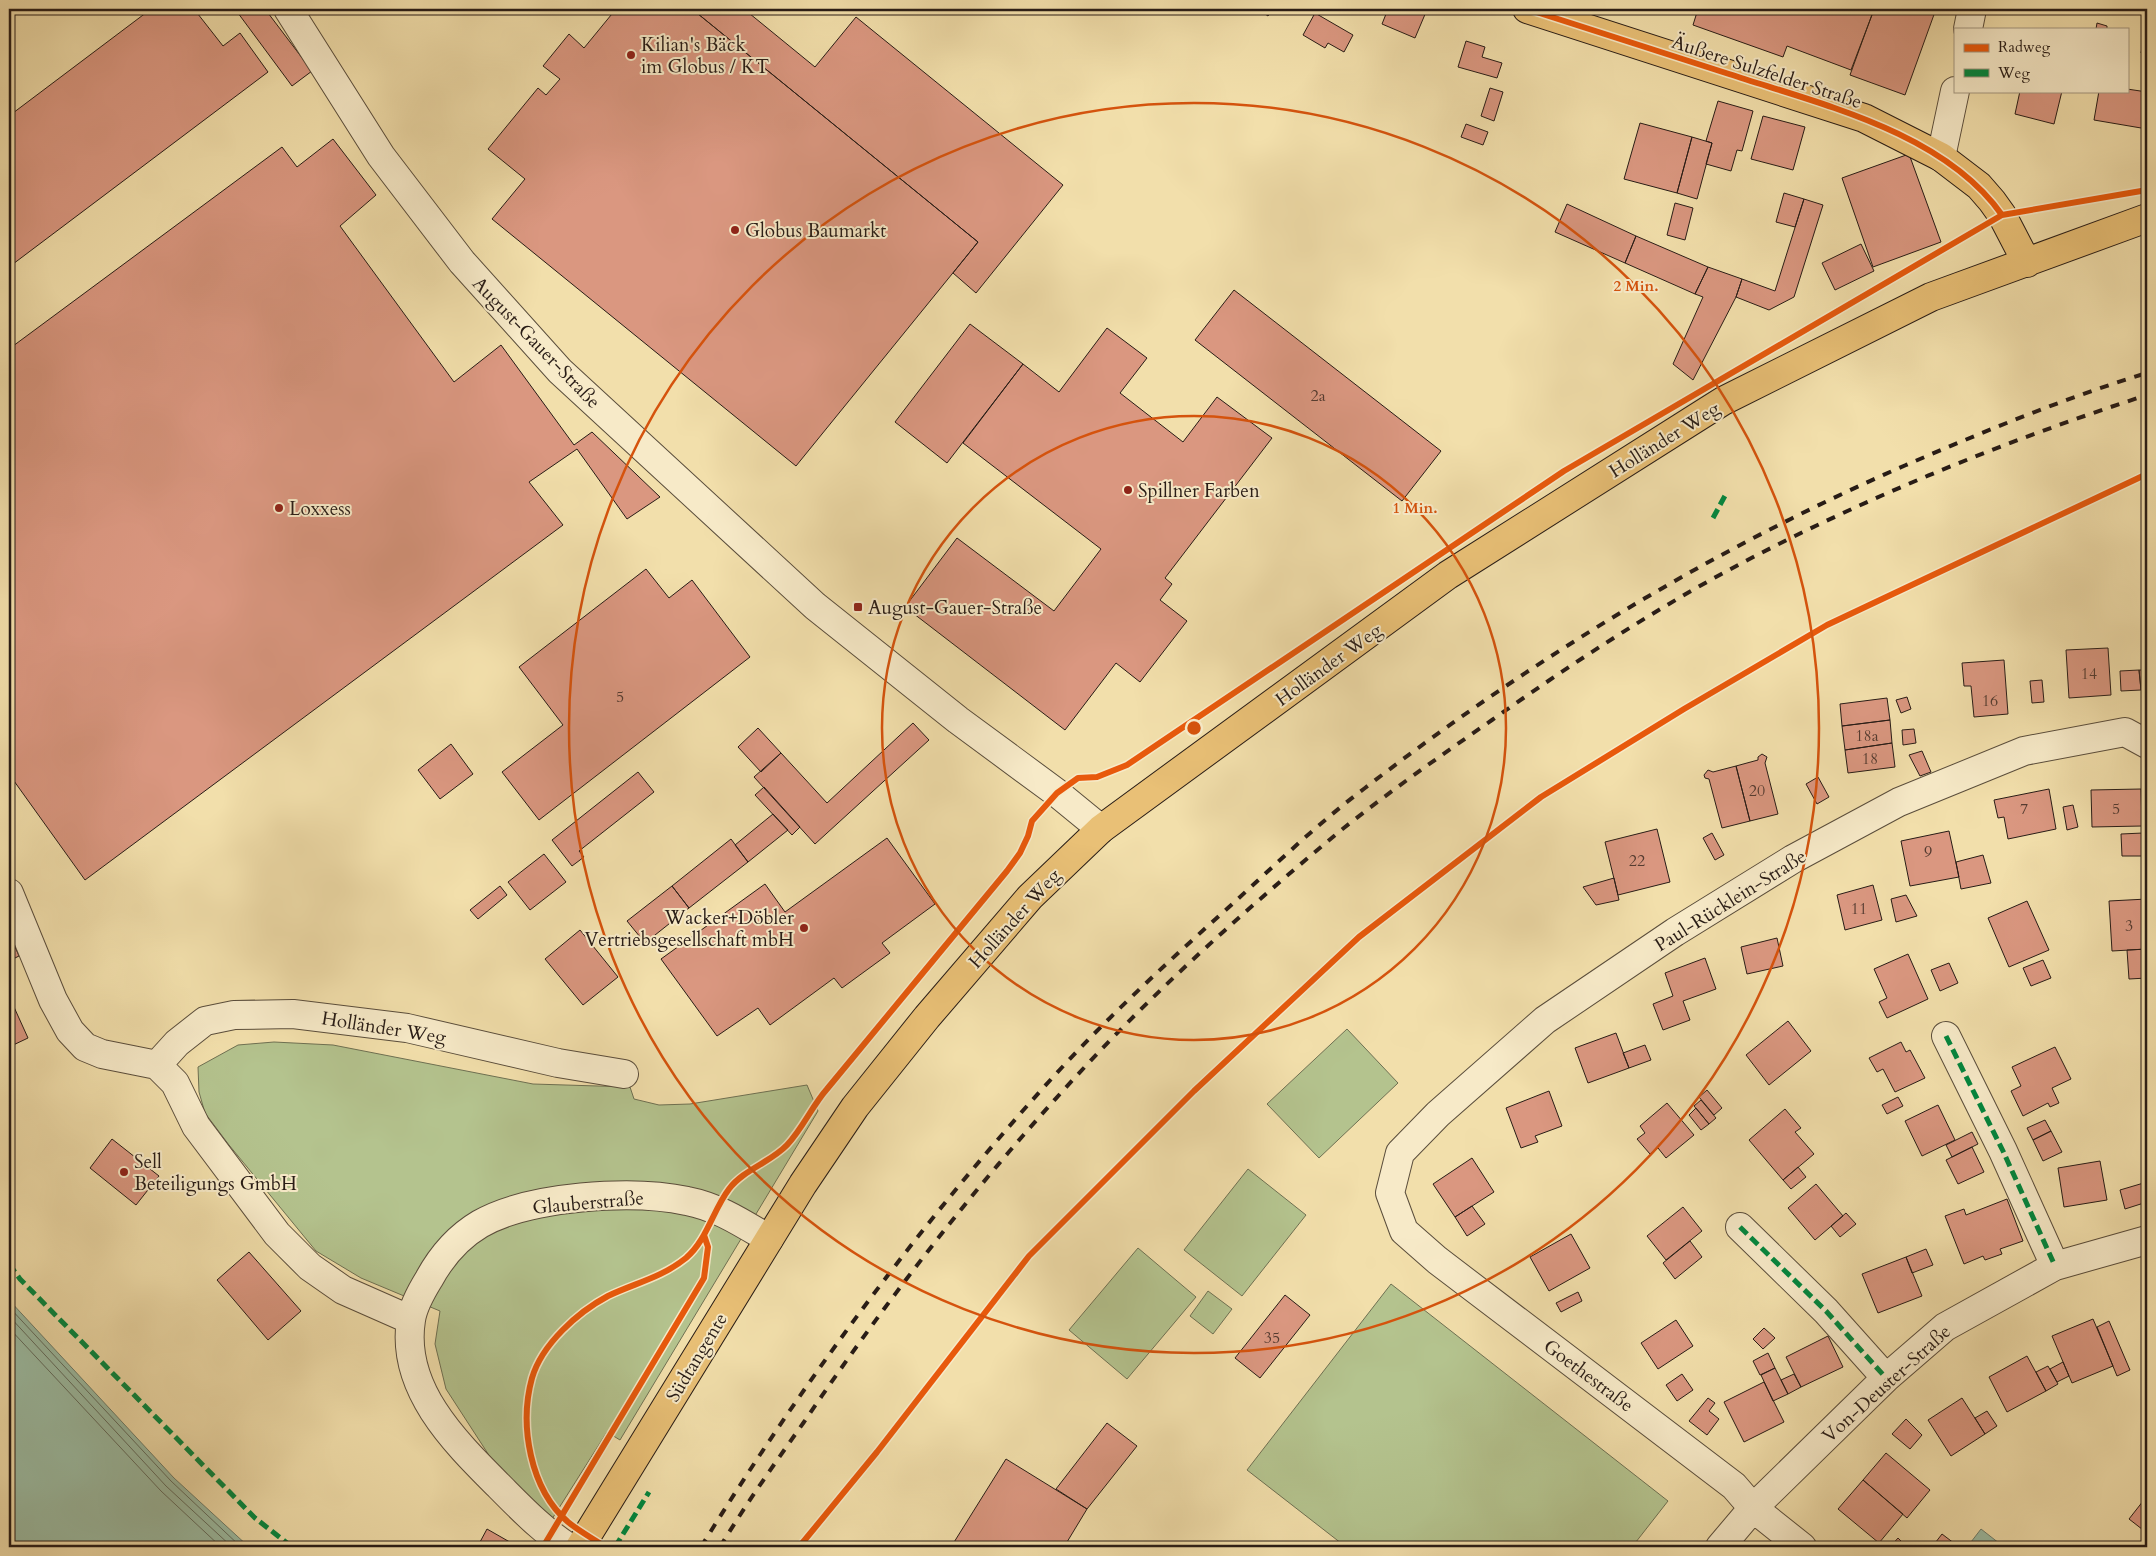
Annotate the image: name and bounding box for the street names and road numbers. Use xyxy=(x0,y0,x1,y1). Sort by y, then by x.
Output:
street label: Äußere Sulzfelder Straße xyxy=(1668,29,1865,115)
street label: August-Gauer-Straße xyxy=(466,271,606,414)
street label: Holländer Weg xyxy=(1604,395,1725,484)
street label: Holländer Weg xyxy=(1270,617,1387,712)
street label: Paul-Rücklein-Straße xyxy=(1650,844,1811,958)
street label: Holländer Weg xyxy=(963,863,1067,974)
street label: Holländer Weg xyxy=(320,1005,448,1051)
street label: Glauberstraße xyxy=(531,1185,645,1221)
street label: Südtangente xyxy=(660,1308,734,1407)
street label: Von-Deuster-Straße xyxy=(1817,1319,1957,1449)
street label: Goethestraße xyxy=(1538,1333,1639,1418)

